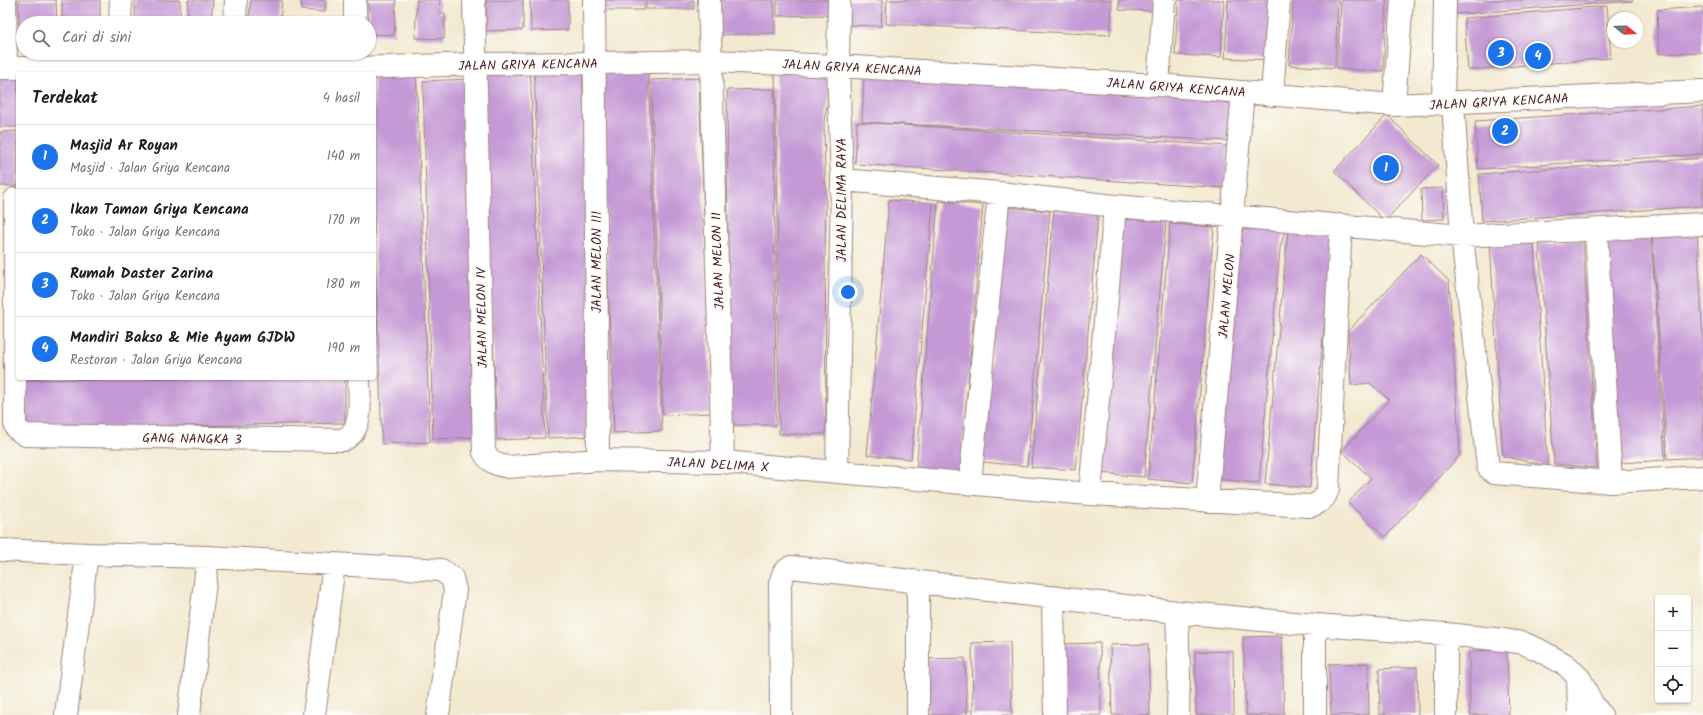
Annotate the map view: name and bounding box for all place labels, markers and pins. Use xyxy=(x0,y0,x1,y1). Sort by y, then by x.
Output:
pin: 3 xyxy=(1488,38,1514,68)
pin: 4 xyxy=(1525,41,1551,71)
pin: 2 xyxy=(1492,116,1518,146)
pin: 1 xyxy=(1373,153,1399,183)

